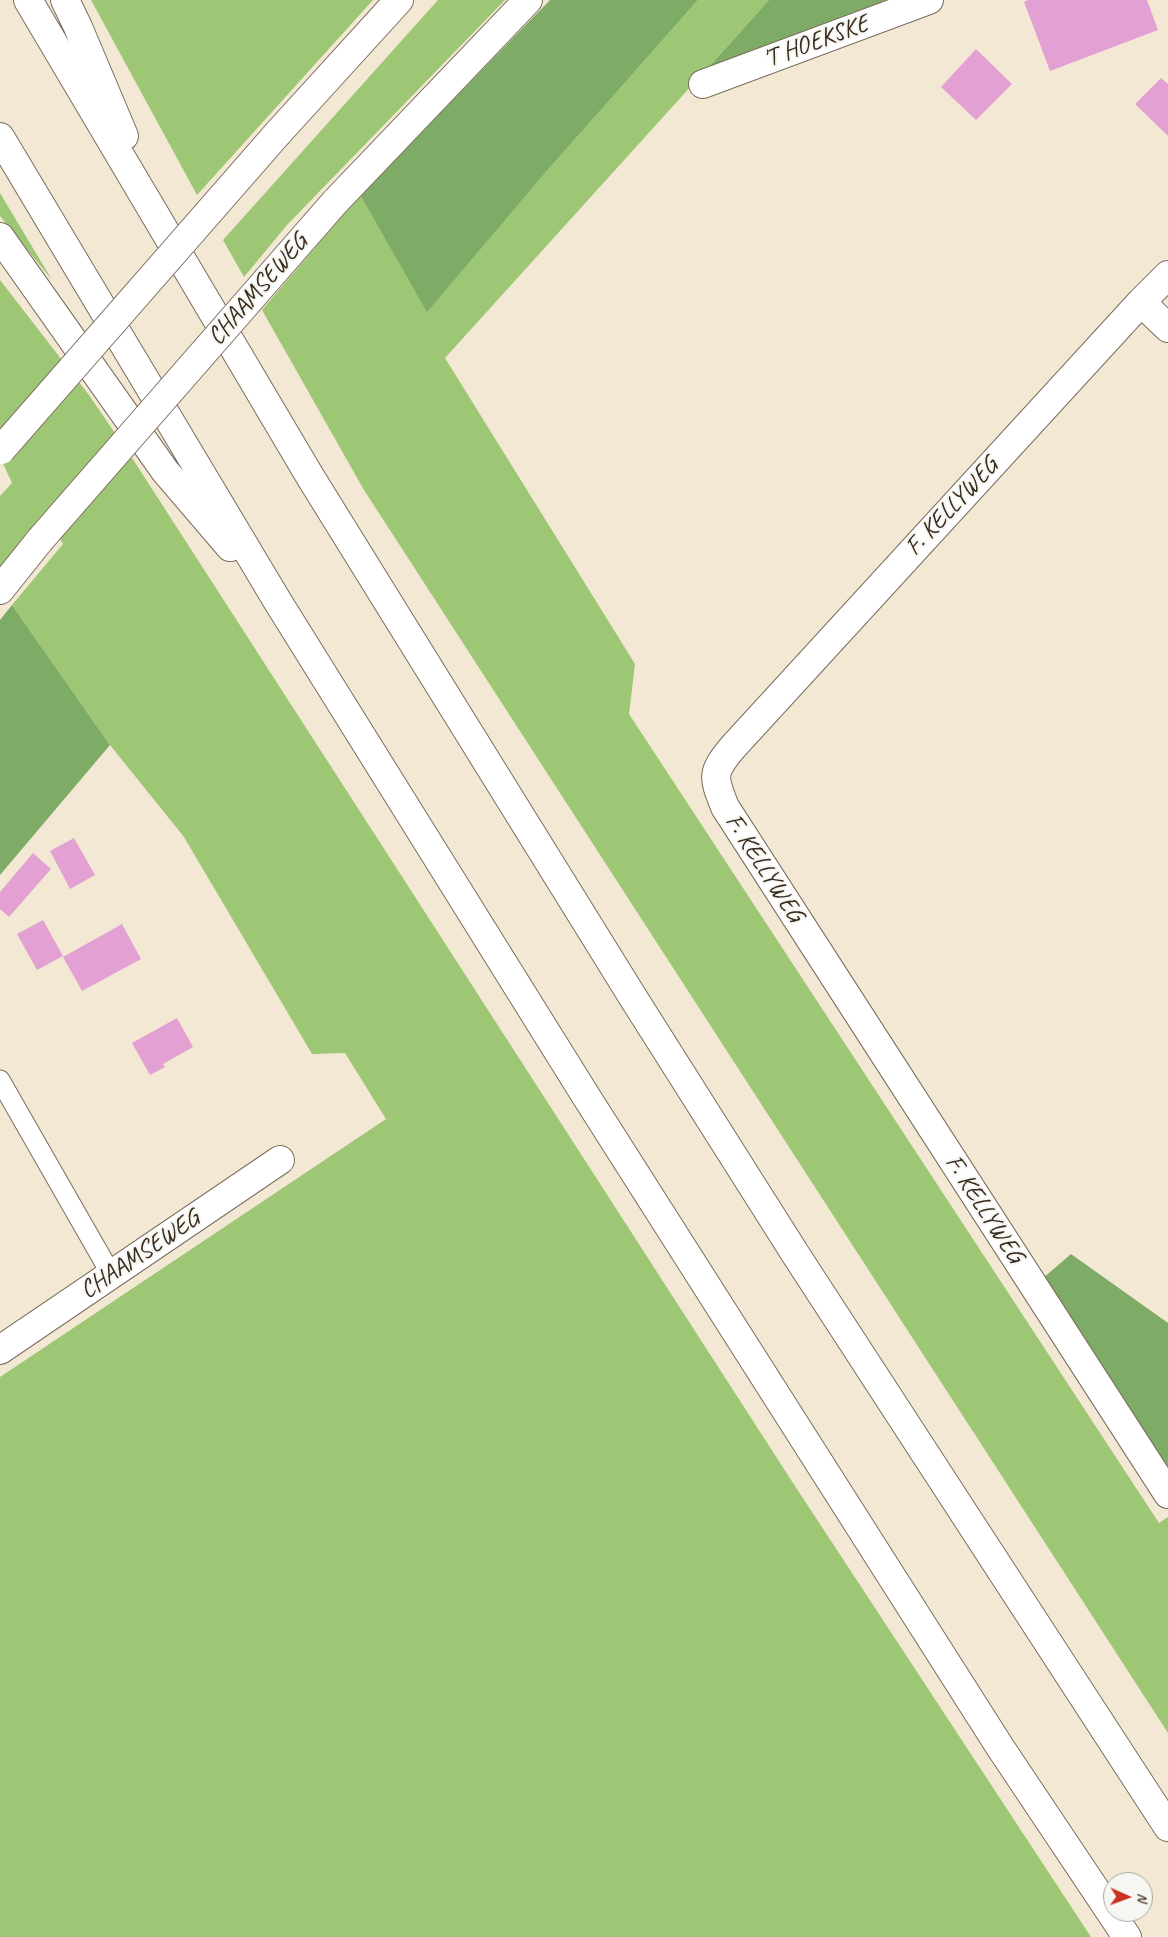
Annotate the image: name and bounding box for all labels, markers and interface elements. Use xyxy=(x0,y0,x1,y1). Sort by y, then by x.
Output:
street label: 'T HOEKSKE xyxy=(759,9,873,75)
street label: CHAAMSEWEG xyxy=(202,228,314,352)
street label: F. KELLYWEG xyxy=(899,452,1005,562)
street label: F. KELLYWEG xyxy=(718,809,810,927)
street label: F. KELLYWEG xyxy=(938,1150,1030,1268)
street label: CHAAMSEWEG xyxy=(75,1204,205,1306)
north arrow xyxy=(1103,1872,1153,1922)
text: N xyxy=(1134,1893,1151,1902)

